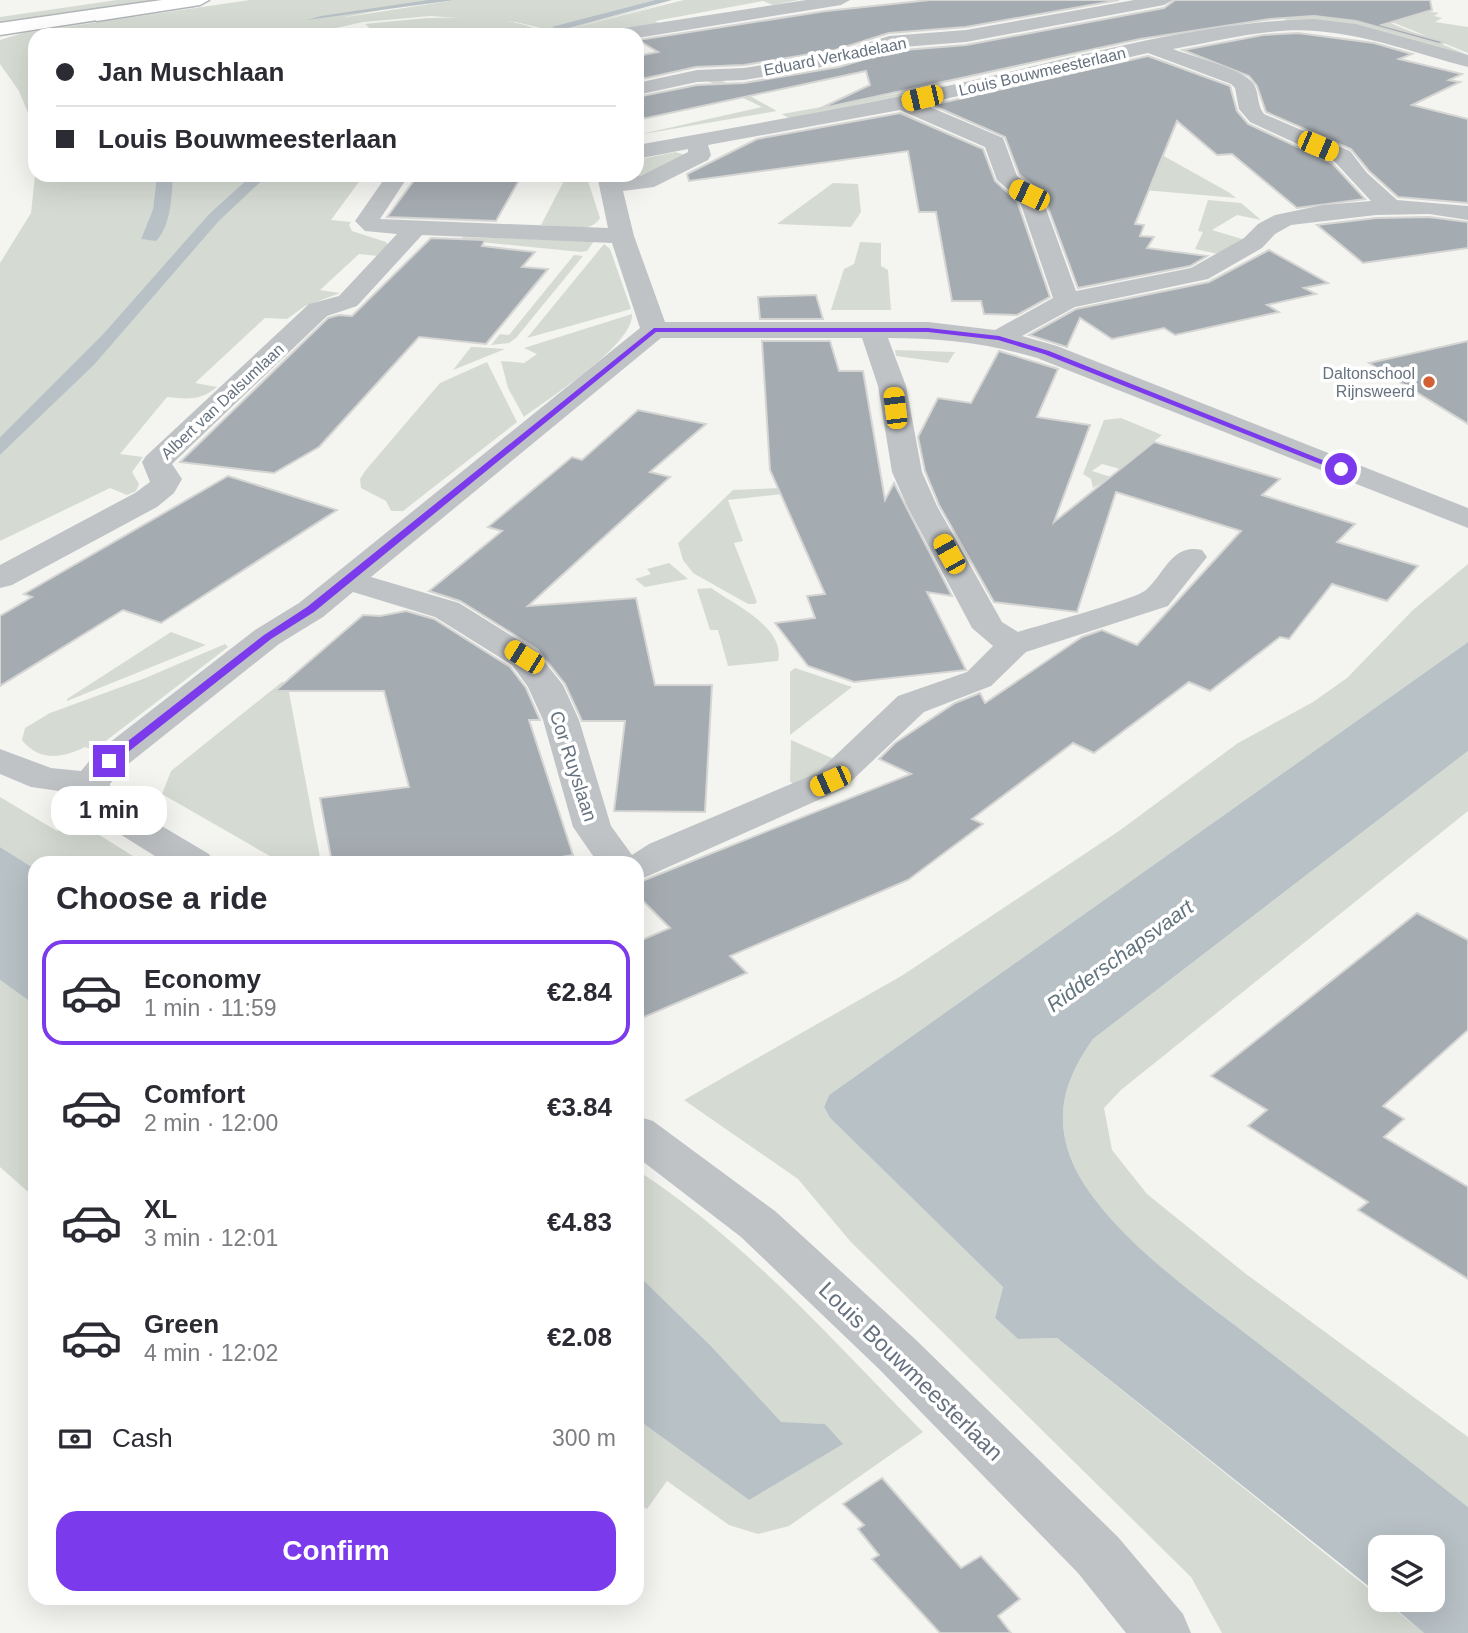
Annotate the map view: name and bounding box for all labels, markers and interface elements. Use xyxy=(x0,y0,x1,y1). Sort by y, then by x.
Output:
street label: Eduard Verkadelaan xyxy=(762,34,908,79)
street label: Louis Bouwmeesterlaan xyxy=(957,44,1127,99)
text: Jan Muschlaan xyxy=(98,57,284,87)
car xyxy=(900,83,945,113)
text: Louis Bouwmeesterlaan xyxy=(98,124,397,154)
car xyxy=(1295,128,1342,164)
car xyxy=(1006,177,1053,213)
street label: Albert van Dalsumlaan xyxy=(158,340,287,462)
place label: Daltonschool Rijnsweerd xyxy=(1323,365,1415,400)
marker: Daltonschool Rijnsweerd xyxy=(1421,374,1437,390)
car xyxy=(883,386,908,430)
route start xyxy=(1325,453,1357,485)
car xyxy=(930,531,969,577)
car xyxy=(501,637,548,677)
street label: Cor Ruyslaan xyxy=(546,708,601,824)
route end xyxy=(93,745,125,777)
car xyxy=(807,763,854,799)
callout: 1 min xyxy=(51,786,167,834)
text: 1 min xyxy=(79,797,139,823)
text: Choose a ride xyxy=(56,880,268,916)
water label: Ridderschapsvaart xyxy=(1042,894,1198,1016)
icon: car xyxy=(60,961,123,1024)
text: Economy xyxy=(144,964,261,994)
text: €2.84 xyxy=(547,977,612,1007)
text: 1 min · 11:59 xyxy=(144,995,277,1021)
icon: car xyxy=(60,1076,123,1139)
text: Comfort xyxy=(144,1079,245,1109)
text: €3.84 xyxy=(547,1092,612,1122)
text: 2 min · 12:00 xyxy=(144,1110,278,1136)
icon: car xyxy=(60,1191,123,1254)
text: XL xyxy=(144,1194,177,1224)
text: €4.83 xyxy=(547,1207,612,1237)
text: 3 min · 12:01 xyxy=(144,1225,278,1251)
street label: Louis Bouwmeesterlaan xyxy=(814,1276,1008,1466)
icon: car xyxy=(60,1306,123,1369)
text: Green xyxy=(144,1309,219,1339)
text: €2.08 xyxy=(547,1322,612,1352)
text: 4 min · 12:02 xyxy=(144,1340,278,1366)
icon: cash xyxy=(56,1420,94,1458)
text: Cash xyxy=(112,1423,173,1453)
text: 300 m xyxy=(552,1425,616,1451)
button: Confirm xyxy=(56,1511,616,1591)
map controls xyxy=(1368,1535,1445,1612)
button: layers xyxy=(1368,1535,1445,1612)

